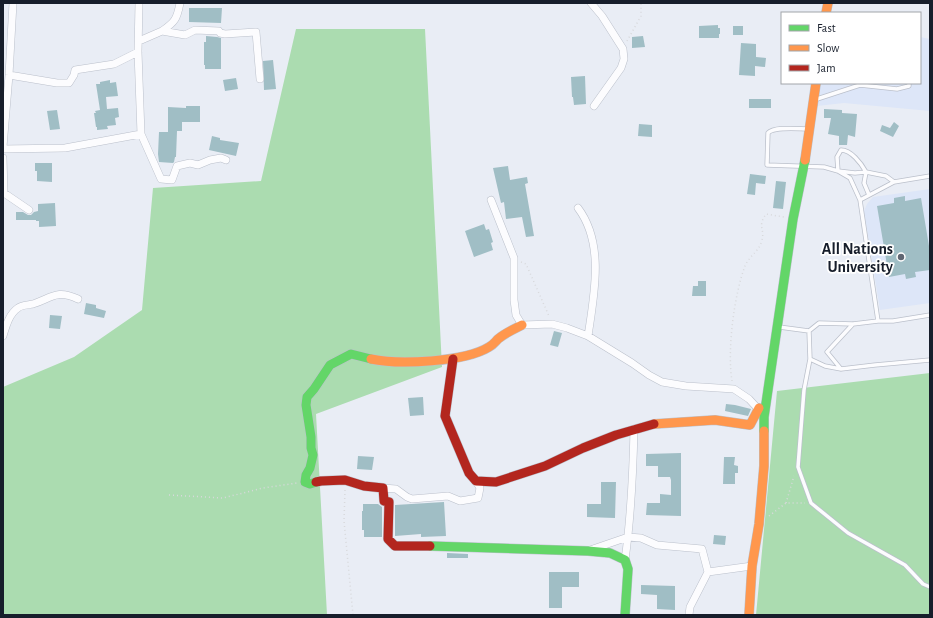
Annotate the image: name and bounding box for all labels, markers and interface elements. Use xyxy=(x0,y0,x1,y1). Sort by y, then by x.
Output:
legend xyxy=(781,12,921,84)
text: Fast xyxy=(817,22,836,34)
text: Slow xyxy=(817,42,839,54)
text: Jam xyxy=(817,62,836,74)
place label: All Nations University xyxy=(822,241,894,276)
marker: All Nations University xyxy=(896,252,906,262)

